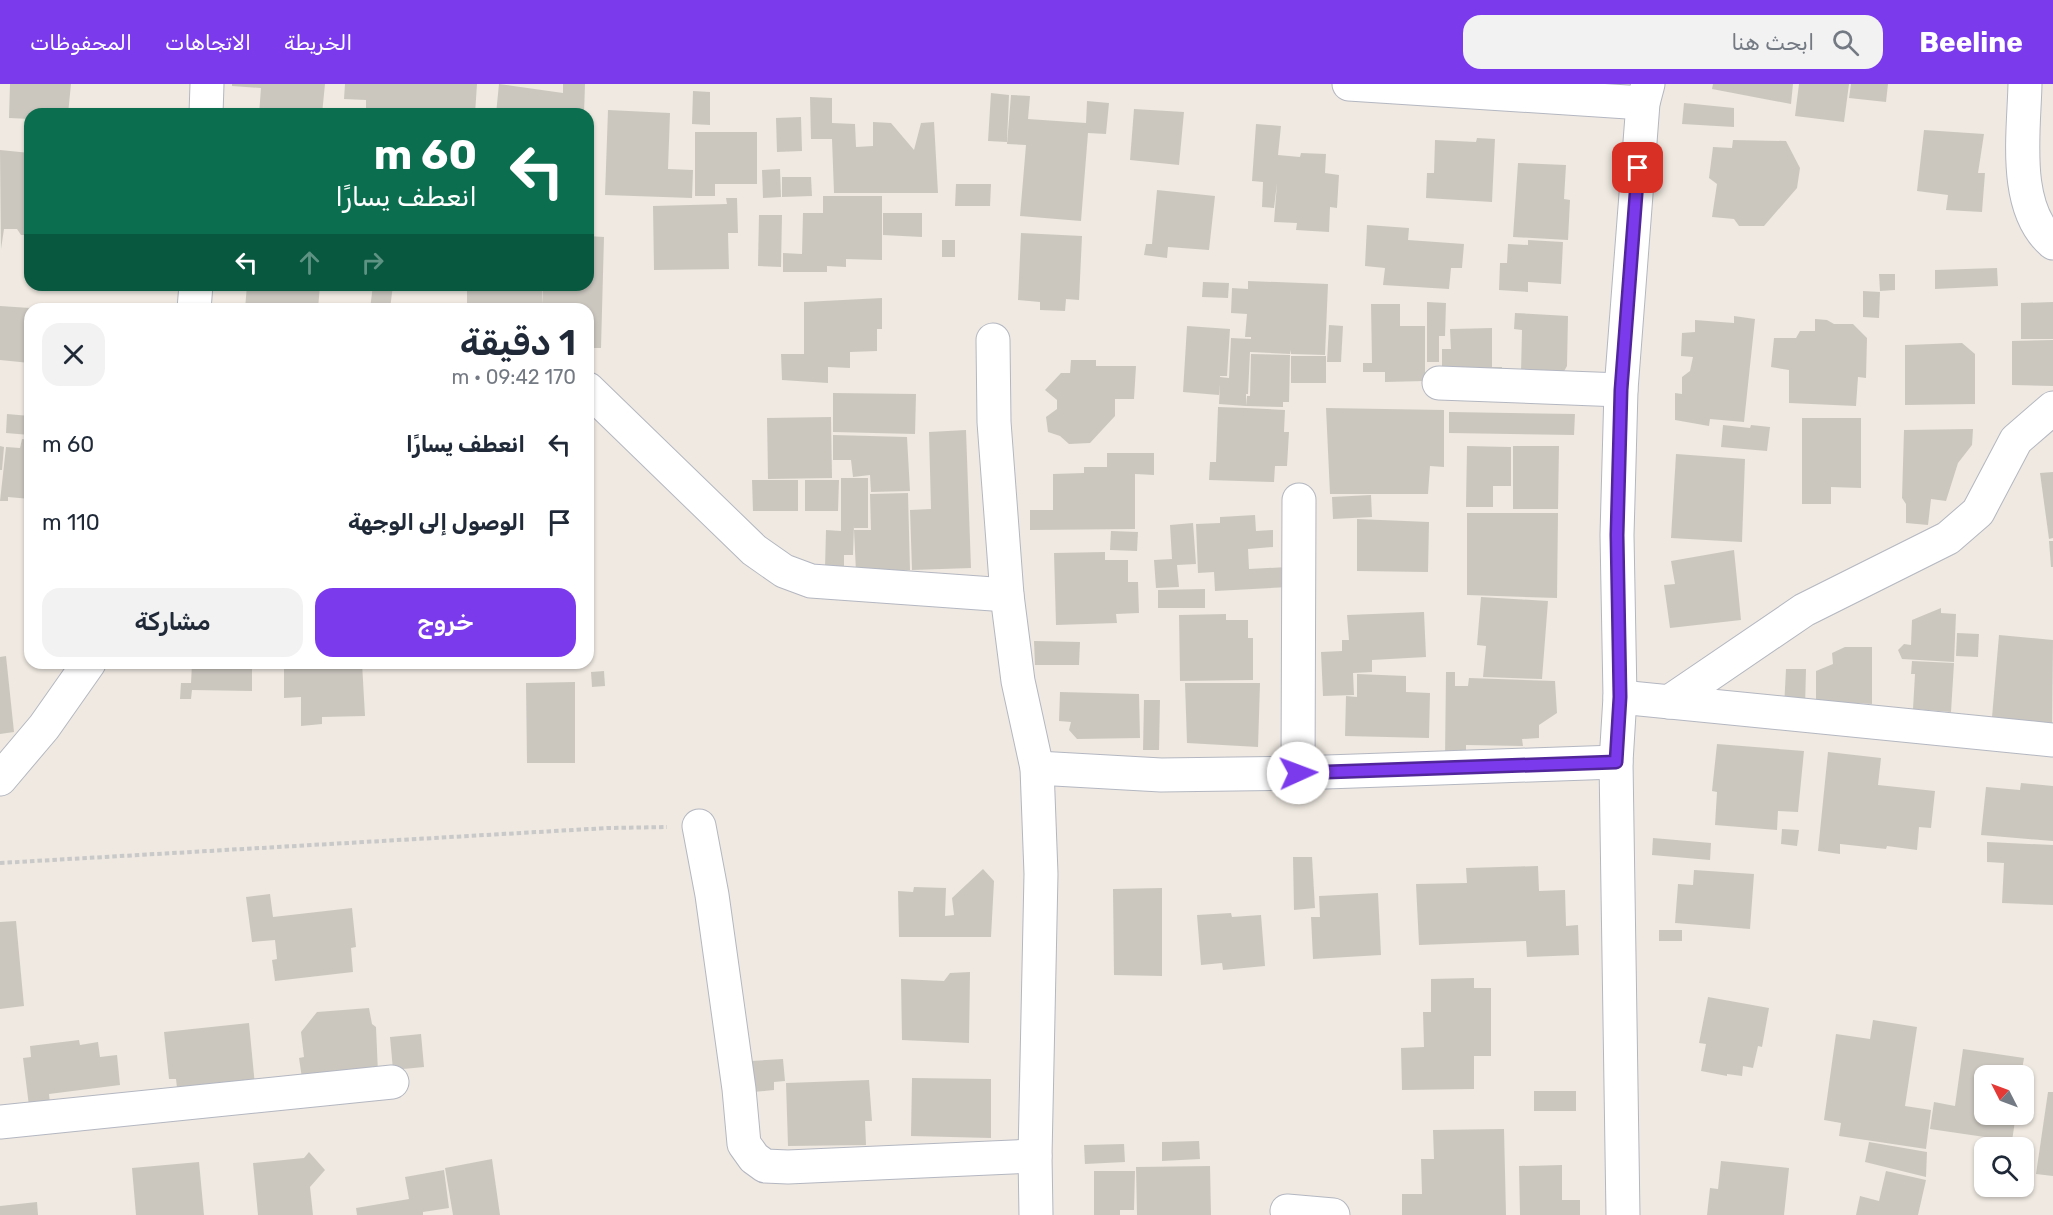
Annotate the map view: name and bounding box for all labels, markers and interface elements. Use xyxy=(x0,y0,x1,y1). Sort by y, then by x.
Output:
search box xyxy=(1463,15,1883,69)
icon: search xyxy=(1829,26,1862,59)
text: Beeline xyxy=(1919,26,2023,59)
text: ابحث هنا xyxy=(1731,29,1814,56)
text: المحفوظات xyxy=(30,30,132,55)
text: الاتجاهات xyxy=(165,30,251,55)
text: الخريطة xyxy=(284,30,352,55)
text: 60 m xyxy=(374,130,477,180)
icon: left xyxy=(498,132,576,210)
pin xyxy=(1612,142,1663,193)
icon: arrive xyxy=(1621,151,1654,184)
text: انعطف يسارًا xyxy=(335,181,477,213)
icon: left xyxy=(230,246,263,279)
icon: ahead xyxy=(293,246,326,279)
icon: right xyxy=(356,246,389,279)
text: 1 دقيقة xyxy=(460,321,576,364)
button: close xyxy=(42,323,105,386)
text: 170 m · 09:42 xyxy=(452,365,576,389)
icon: left xyxy=(543,428,576,461)
text: 60 m xyxy=(42,431,94,458)
text: انعطف يسارًا xyxy=(406,431,525,458)
icon: arrive xyxy=(543,506,576,539)
text: 110 m xyxy=(42,509,100,536)
text: الوصول إلى الوجهة xyxy=(348,509,525,536)
button: مشاركة xyxy=(42,588,303,657)
button: خروج xyxy=(315,588,576,657)
position arrow xyxy=(1266,741,1330,805)
north arrow xyxy=(1974,1065,2034,1125)
map controls xyxy=(1974,1065,2034,1197)
button: search xyxy=(1974,1137,2034,1197)

